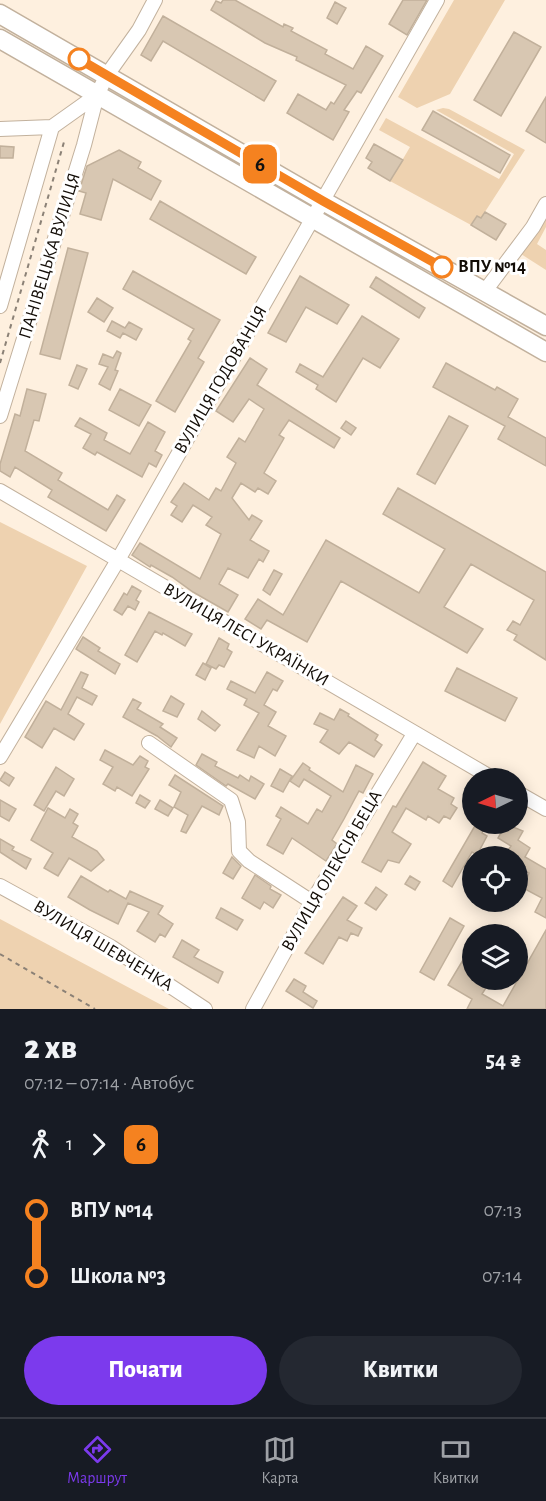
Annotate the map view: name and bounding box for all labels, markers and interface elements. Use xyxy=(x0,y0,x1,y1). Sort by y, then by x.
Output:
unlabelled marker xyxy=(68,48,90,70)
line badge: 6 xyxy=(240,144,280,184)
text: 6 xyxy=(255,154,265,175)
street label: ПАНІВЕЦЬКА ВУЛИЦЯ xyxy=(16,171,84,341)
marker: ВПУ №14 xyxy=(431,256,453,278)
place label: ВПУ №14 xyxy=(458,258,526,276)
street label: ВУЛИЦЯ ГОДОВАНЦЯ xyxy=(171,303,271,457)
street label: ВУЛИЦЯ ЛЕСІ УКРАЇНКИ xyxy=(160,578,333,690)
north arrow xyxy=(462,768,528,834)
map controls xyxy=(462,768,528,990)
street label: ВУЛИЦЯ ОЛЕКСІЯ БЕЦА xyxy=(279,787,386,955)
button: locate xyxy=(462,846,528,912)
street label: ВУЛИЦЯ ШЕВЧЕНКА xyxy=(30,897,176,995)
button: layers xyxy=(462,924,528,990)
text: 2 хв xyxy=(24,1032,77,1065)
text: 54 ₴ xyxy=(485,1049,522,1071)
text: 07:12 – 07:14 · Автобус xyxy=(24,1073,194,1093)
icon: walk xyxy=(24,1128,57,1161)
icon: forward xyxy=(82,1128,115,1161)
text: 1 xyxy=(66,1134,73,1154)
text: 6 xyxy=(136,1134,146,1155)
text: ВПУ №14 xyxy=(70,1199,153,1221)
text: 07:13 xyxy=(483,1200,522,1220)
text: Школа №3 xyxy=(70,1265,166,1287)
text: 07:14 xyxy=(482,1266,522,1286)
button: Почати xyxy=(24,1336,267,1405)
button: Квитки xyxy=(279,1336,522,1405)
tab: Маршрут xyxy=(67,1433,127,1488)
tab: Карта xyxy=(261,1433,299,1488)
tab: Квитки xyxy=(433,1433,479,1488)

